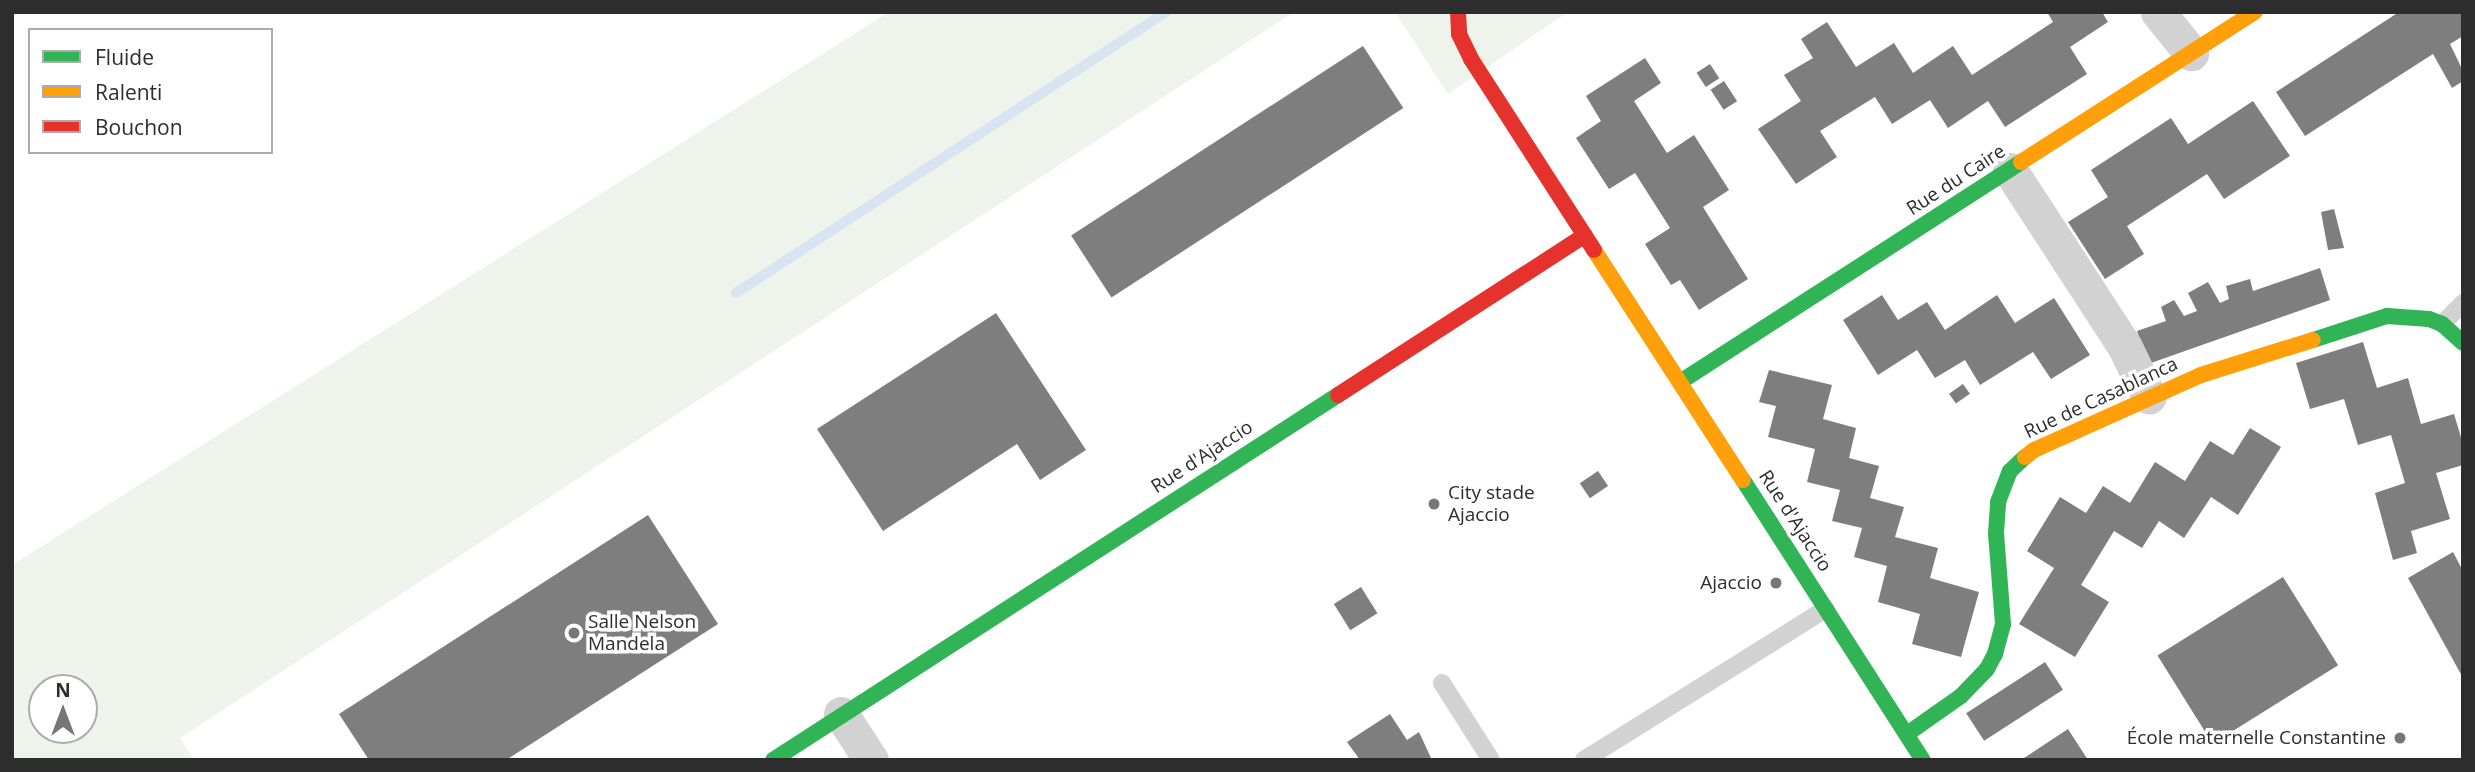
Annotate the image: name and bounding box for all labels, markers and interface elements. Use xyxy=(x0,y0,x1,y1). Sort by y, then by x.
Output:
legend xyxy=(28,28,273,154)
text: Fluide xyxy=(95,43,154,71)
text: Ralenti xyxy=(95,78,162,106)
text: Bouchon xyxy=(95,113,183,141)
street label: Rue du Caire xyxy=(1902,140,2010,220)
street label: Rue de Casablanca xyxy=(2021,352,2181,444)
street label: Rue d'Ajaccio xyxy=(1147,416,1257,498)
street label: Rue d'Ajaccio xyxy=(1754,466,1836,576)
place label: City stade Ajaccio xyxy=(1448,482,1535,526)
marker: City stade Ajaccio xyxy=(1426,496,1442,512)
place label: Ajaccio xyxy=(1700,572,1762,594)
marker: Ajaccio xyxy=(1768,575,1784,591)
place label: Salle Nelson Mandela xyxy=(588,611,696,655)
marker: Salle Nelson Mandela xyxy=(566,625,582,641)
north arrow xyxy=(28,674,98,744)
text: N xyxy=(55,677,71,703)
place label: École maternelle Constantine xyxy=(2127,727,2386,749)
marker: École maternelle Constantine xyxy=(2392,730,2408,746)

